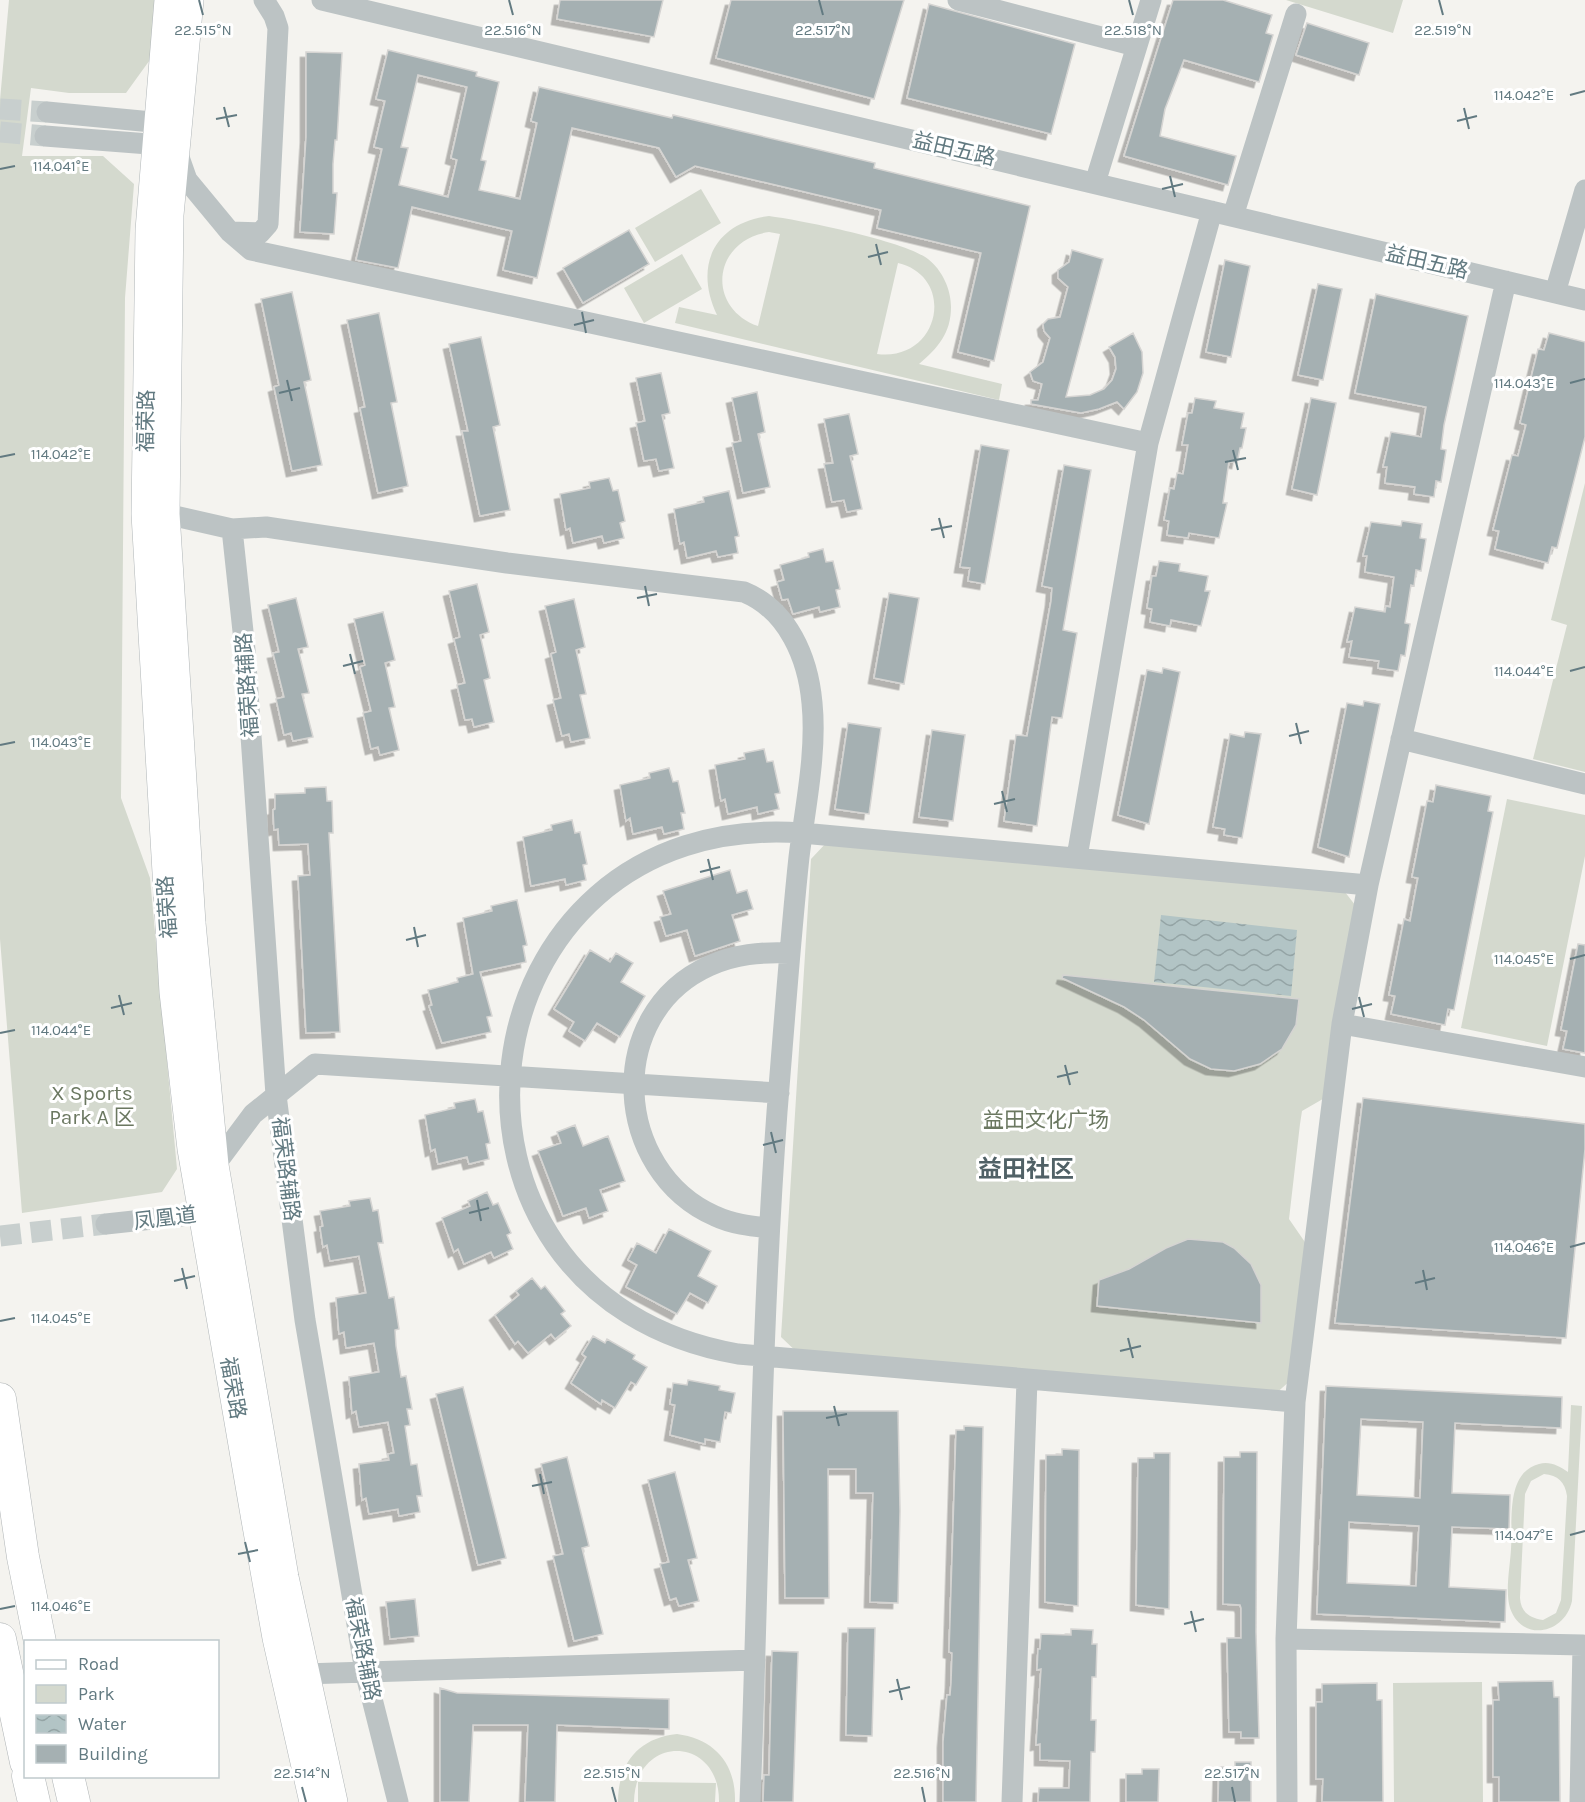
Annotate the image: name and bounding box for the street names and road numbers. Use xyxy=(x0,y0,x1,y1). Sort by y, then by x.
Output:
street label: 益田五路 xyxy=(910,128,998,170)
street label: 益田五路 xyxy=(1383,241,1471,283)
street label: 福荣路 xyxy=(133,389,159,453)
street label: 福荣路辅路 xyxy=(231,632,263,738)
street label: 福荣路 xyxy=(153,875,181,939)
street label: 福荣路辅路 xyxy=(268,1115,304,1223)
street label: 凤凰道 xyxy=(132,1202,198,1234)
street label: 福荣路 xyxy=(216,1355,250,1421)
street label: 福荣路辅路 xyxy=(341,1595,385,1703)

